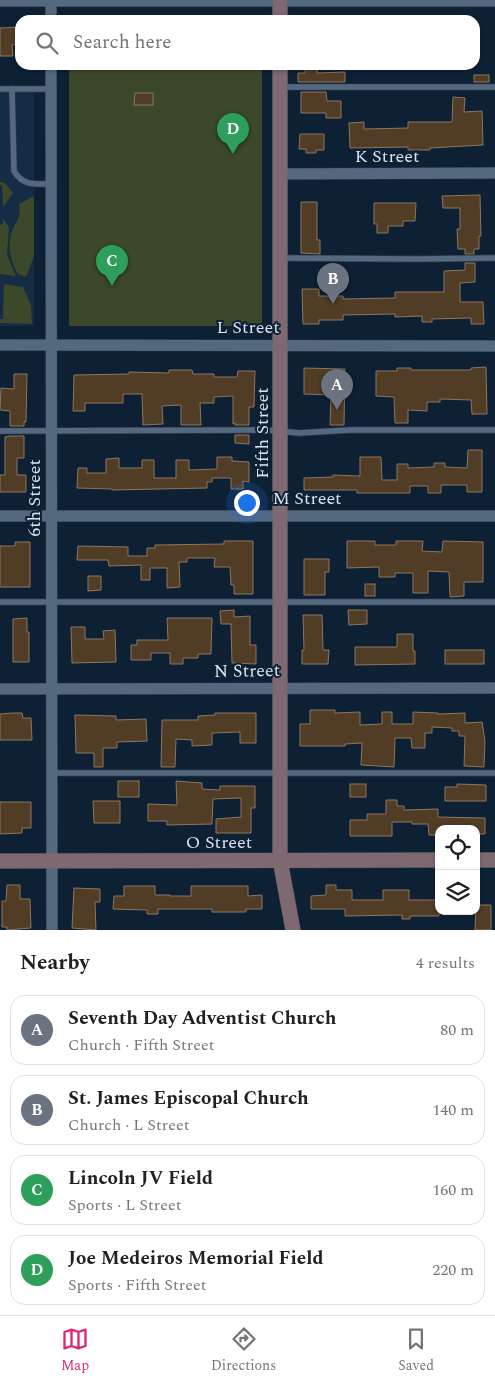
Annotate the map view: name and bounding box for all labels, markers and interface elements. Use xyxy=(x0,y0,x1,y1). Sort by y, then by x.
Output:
search box xyxy=(15,15,480,70)
text: Search here xyxy=(73,28,172,57)
icon: search xyxy=(33,29,61,57)
pin: D xyxy=(217,113,249,154)
street label: K Street xyxy=(355,143,419,170)
pin: C xyxy=(96,245,128,286)
pin: B xyxy=(317,263,349,304)
street label: L Street xyxy=(216,314,280,341)
pin: A xyxy=(321,369,353,410)
street label: Fifth Street xyxy=(249,387,276,479)
street label: 6th Street xyxy=(21,459,48,537)
street label: M Street xyxy=(273,485,342,512)
your location xyxy=(234,490,260,516)
street label: N Street xyxy=(214,657,280,685)
map controls xyxy=(435,825,480,915)
button: locate xyxy=(435,825,480,870)
street label: O Street xyxy=(186,829,252,856)
button: layers xyxy=(435,870,480,915)
text: Nearby xyxy=(20,947,90,979)
text: 4 results xyxy=(416,951,475,975)
text: Seventh Day Adventist Church xyxy=(68,1004,336,1033)
text: A xyxy=(31,1018,43,1042)
text: 80 m xyxy=(440,1018,474,1042)
text: Church · Fifth Street xyxy=(68,1033,214,1057)
text: St. James Episcopal Church xyxy=(68,1084,309,1113)
text: B xyxy=(31,1098,43,1122)
text: 140 m xyxy=(432,1098,474,1122)
text: Church · L Street xyxy=(68,1113,189,1137)
text: Lincoln JV Field xyxy=(68,1164,213,1193)
text: C xyxy=(31,1178,43,1202)
text: 160 m xyxy=(432,1178,474,1202)
text: Sports · L Street xyxy=(68,1193,181,1217)
text: Joe Medeiros Memorial Field xyxy=(68,1244,324,1273)
text: D xyxy=(31,1258,43,1282)
text: 220 m xyxy=(432,1258,474,1282)
text: Sports · Fifth Street xyxy=(68,1273,206,1297)
tab: Map xyxy=(61,1325,89,1376)
tab: Directions xyxy=(211,1325,276,1376)
tab: Saved xyxy=(398,1325,434,1376)

